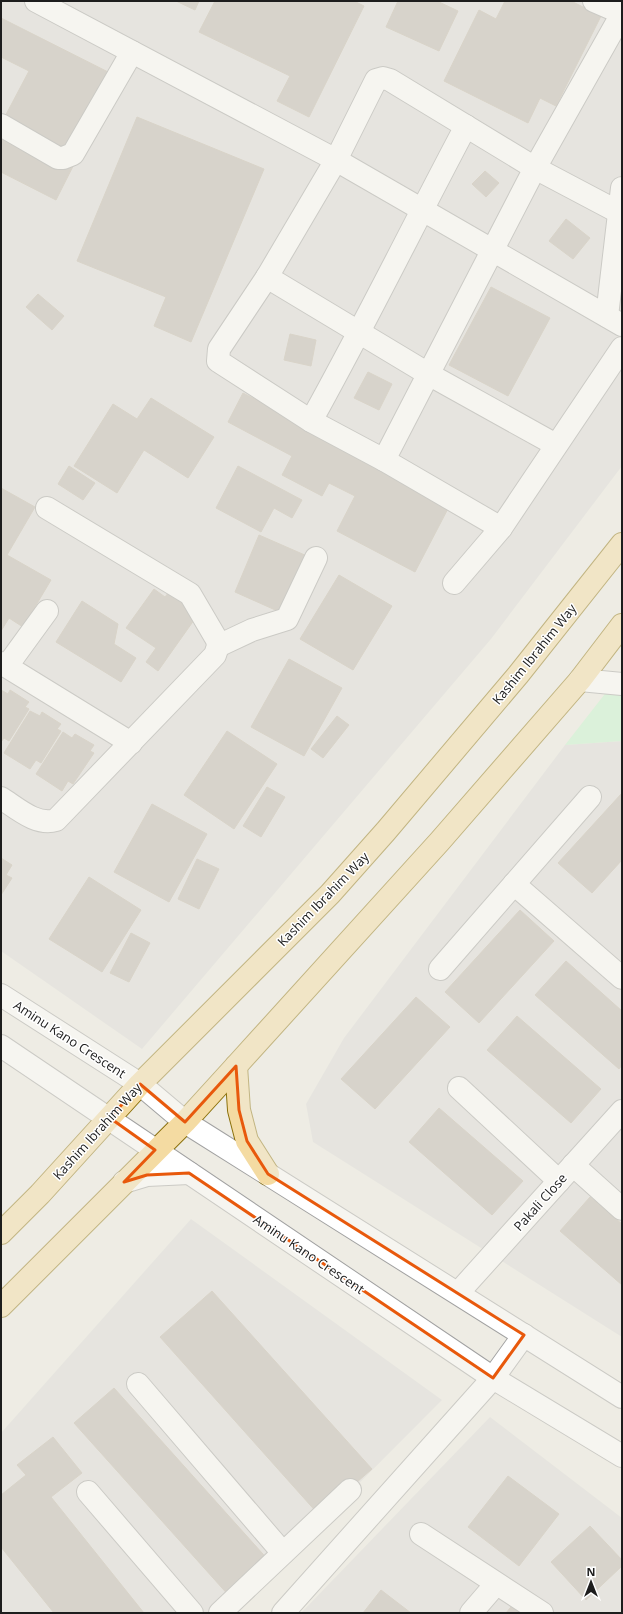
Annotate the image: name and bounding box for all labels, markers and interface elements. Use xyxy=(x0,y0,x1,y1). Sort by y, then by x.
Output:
street label: Kashim Ibrahim Way xyxy=(488,600,580,708)
street label: Kashim Ibrahim Way xyxy=(273,848,373,950)
street label: Aminu Kano Crescent xyxy=(10,996,130,1082)
street label: Kashim Ibrahim Way xyxy=(49,1078,146,1183)
street label: Pakali Close xyxy=(509,1169,571,1235)
street label: Aminu Kano Crescent xyxy=(250,1210,368,1298)
north arrow xyxy=(571,1562,611,1602)
text: N xyxy=(587,1564,595,1579)

